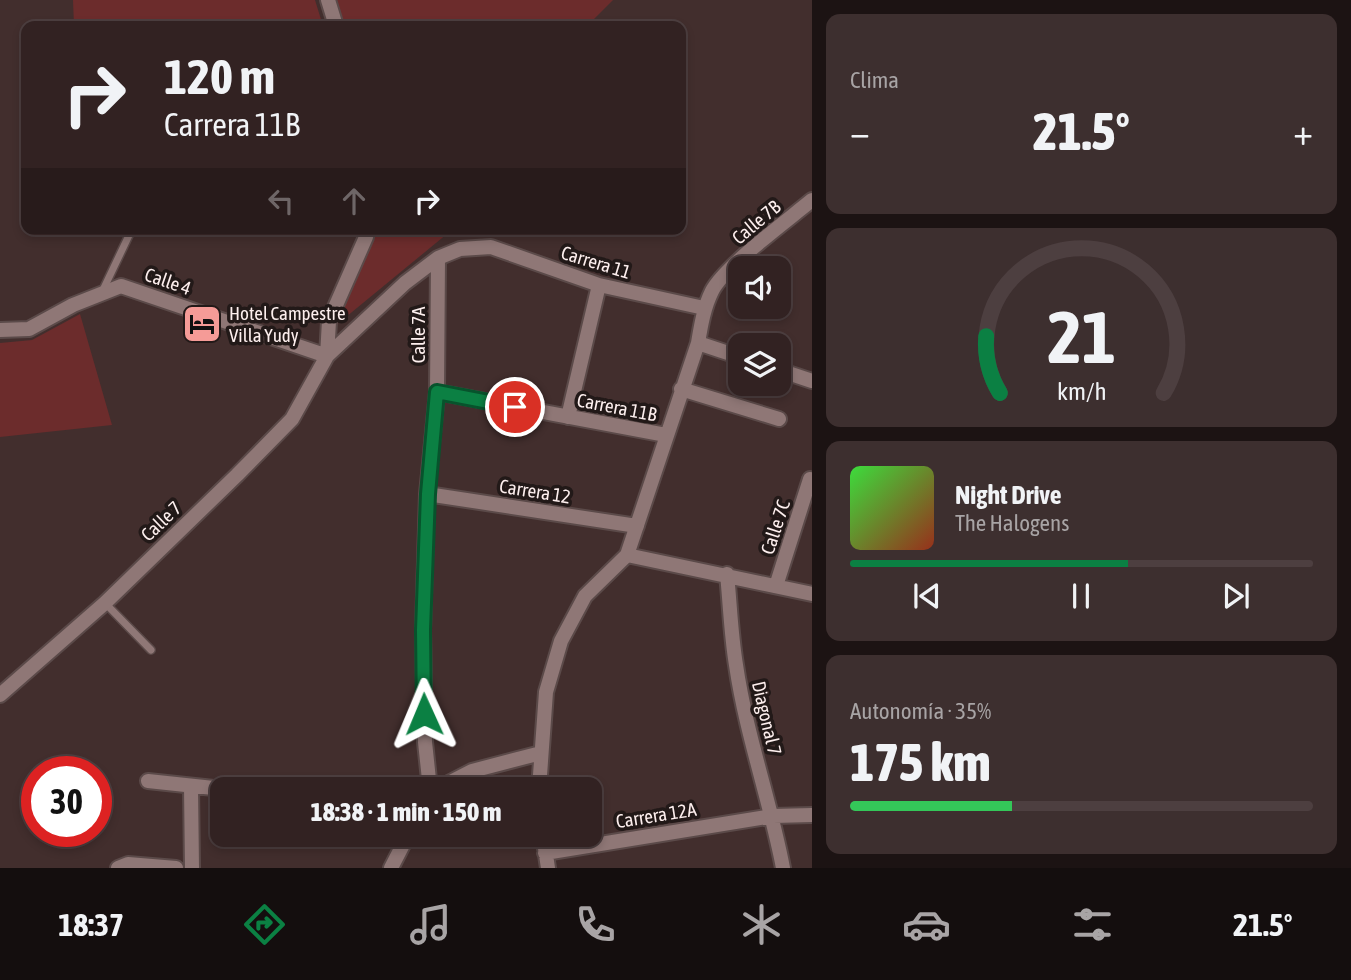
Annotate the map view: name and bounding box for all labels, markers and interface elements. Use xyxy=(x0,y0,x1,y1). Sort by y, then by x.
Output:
text: 120 m xyxy=(164,48,275,104)
icon: right xyxy=(49,49,140,140)
text: Clima xyxy=(850,67,899,93)
text: 21.5° xyxy=(1033,101,1130,161)
text: Carrera 11B xyxy=(164,106,300,143)
text: − xyxy=(850,110,870,153)
text: + xyxy=(1293,110,1313,153)
icon: left xyxy=(262,182,300,220)
icon: ahead xyxy=(335,182,373,220)
icon: right xyxy=(408,182,446,220)
street label: Calle 7B xyxy=(727,195,785,249)
street label: Carrera 11 xyxy=(558,241,634,283)
map controls xyxy=(728,256,791,396)
button: sound xyxy=(728,256,791,319)
street label: Calle 4 xyxy=(142,263,194,299)
text: 21 xyxy=(1047,296,1116,379)
place label: Hotel Campestre Villa Yudy xyxy=(229,302,346,346)
hotel icon: Hotel Campestre Villa Yudy xyxy=(181,303,223,345)
street label: Calle 7A xyxy=(407,306,429,363)
button: layers xyxy=(728,333,791,396)
pin xyxy=(485,377,545,437)
text: km/h xyxy=(1057,377,1106,405)
icon: arrive xyxy=(496,388,534,426)
street label: Carrera 11B xyxy=(575,388,659,426)
street label: Carrera 12 xyxy=(498,475,572,507)
text: Night Drive xyxy=(955,480,1062,510)
street label: Calle 7 xyxy=(136,497,186,545)
street label: Calle 7C xyxy=(756,497,794,557)
text: The Halogens xyxy=(955,510,1069,536)
icon: previous xyxy=(908,577,946,615)
icon: pause xyxy=(1062,577,1100,615)
icon: next xyxy=(1217,577,1255,615)
position arrow xyxy=(387,677,461,751)
street label: Diagonal 7 xyxy=(748,679,786,757)
text: Autonomía · 35% xyxy=(850,698,991,724)
text: 175 km xyxy=(850,732,991,792)
speed limit sign: 30 xyxy=(21,756,112,847)
text: 18:38 · 1 min · 150 m xyxy=(311,797,501,827)
street label: Carrera 12A xyxy=(614,798,698,832)
icon: directions xyxy=(240,900,289,949)
icon: music xyxy=(406,900,455,949)
icon: phone xyxy=(571,900,620,949)
icon: climate xyxy=(737,900,786,949)
icon: car xyxy=(902,900,951,949)
icon: filters xyxy=(1068,900,1117,949)
text: 18:37 xyxy=(58,906,124,943)
text: 21.5° xyxy=(1233,906,1293,943)

